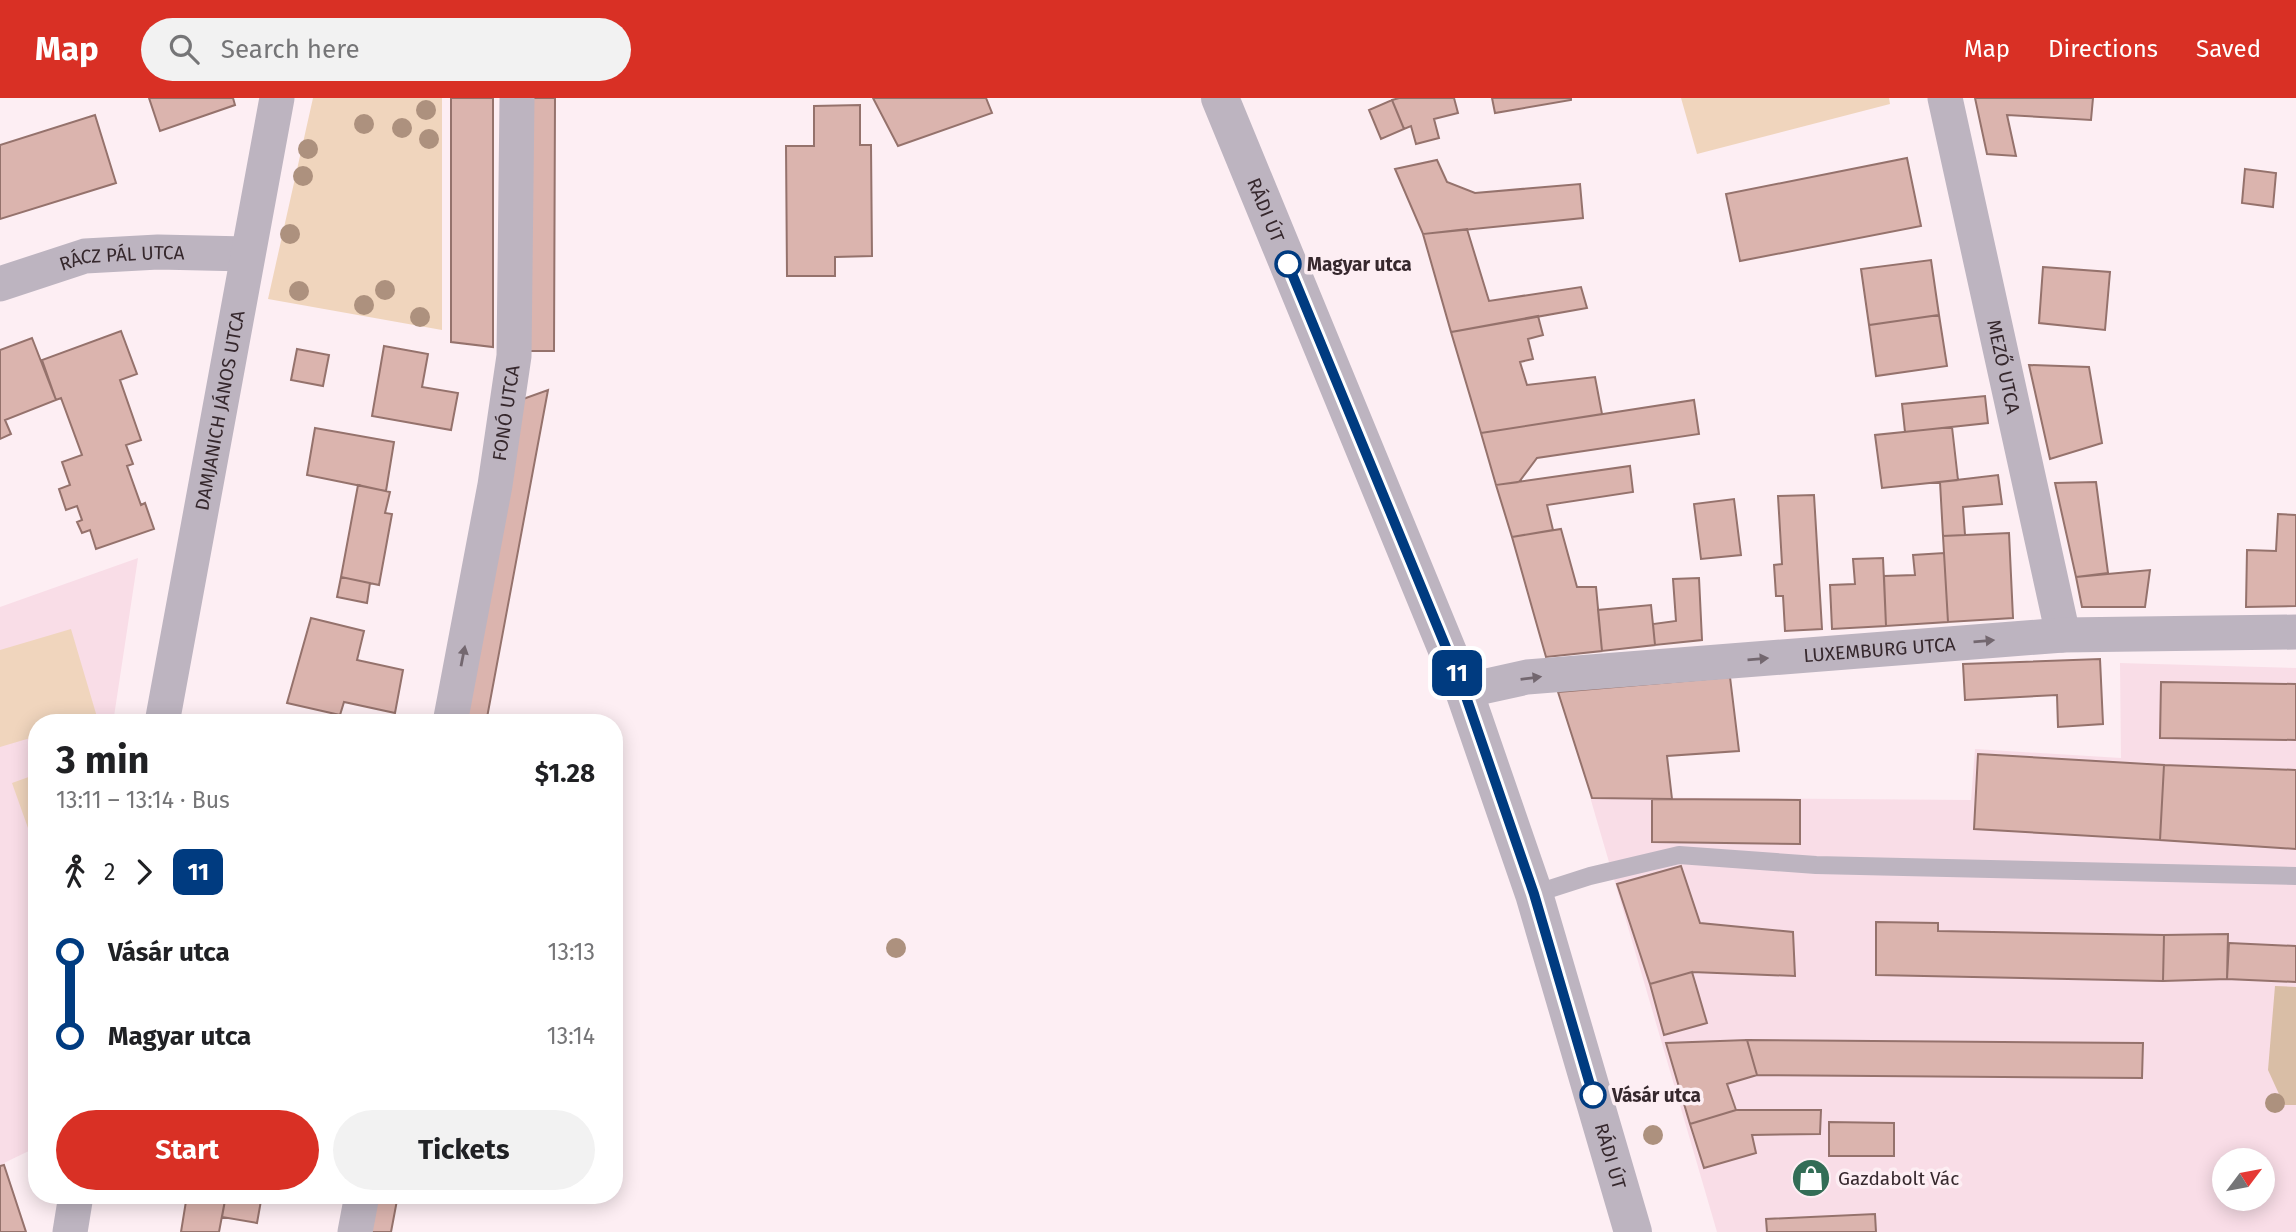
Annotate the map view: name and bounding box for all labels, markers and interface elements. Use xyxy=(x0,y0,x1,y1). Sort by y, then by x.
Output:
search box xyxy=(141,18,631,81)
text: Map xyxy=(35,29,99,69)
icon: search xyxy=(165,30,203,68)
text: Search here xyxy=(221,34,360,65)
text: Map xyxy=(1964,35,2010,63)
text: Directions xyxy=(2048,35,2158,63)
text: Saved xyxy=(2196,35,2261,63)
street label: RÁDI ÚT xyxy=(1243,174,1290,246)
street label: RÁCZ PÁL UTCA xyxy=(56,240,185,275)
marker: Magyar utca xyxy=(1275,251,1301,277)
place label: Magyar utca xyxy=(1307,253,1412,276)
street label: DAMJANICH JÁNOS UTCA xyxy=(190,308,249,512)
street label: MEZŐ UTCA xyxy=(1983,317,2026,416)
street label: FONÓ UTCA xyxy=(487,363,524,462)
street label: LUXEMBURG UTCA xyxy=(1802,632,1956,667)
one-way arrow xyxy=(1974,635,1996,646)
one-way arrow xyxy=(458,645,469,667)
line badge: 11 xyxy=(1426,650,1488,696)
one-way arrow xyxy=(1747,653,1769,664)
text: 11 xyxy=(1446,659,1468,687)
one-way arrow xyxy=(1520,672,1542,683)
text: 3 min xyxy=(56,737,150,783)
text: $1.28 xyxy=(535,758,595,789)
text: 13:11 – 13:14 · Bus xyxy=(56,786,230,814)
icon: walk xyxy=(56,853,94,891)
icon: forward xyxy=(125,853,163,891)
text: 2 xyxy=(104,858,115,886)
text: 11 xyxy=(187,858,209,886)
text: Vásár utca xyxy=(108,937,230,968)
text: 13:13 xyxy=(548,938,595,966)
text: Magyar utca xyxy=(108,1021,251,1052)
text: 13:14 xyxy=(547,1022,595,1050)
marker: Vásár utca xyxy=(1580,1082,1606,1108)
place label: Vásár utca xyxy=(1611,1084,1701,1107)
button: Start xyxy=(56,1110,319,1190)
button: Tickets xyxy=(333,1110,595,1190)
street label: RÁDI ÚT xyxy=(1590,1120,1631,1192)
north arrow xyxy=(2212,1148,2275,1211)
map controls xyxy=(2212,1148,2275,1211)
shop icon: Gazdabolt Vác xyxy=(1790,1157,1832,1199)
place label: Gazdabolt Vác xyxy=(1838,1167,1959,1190)

